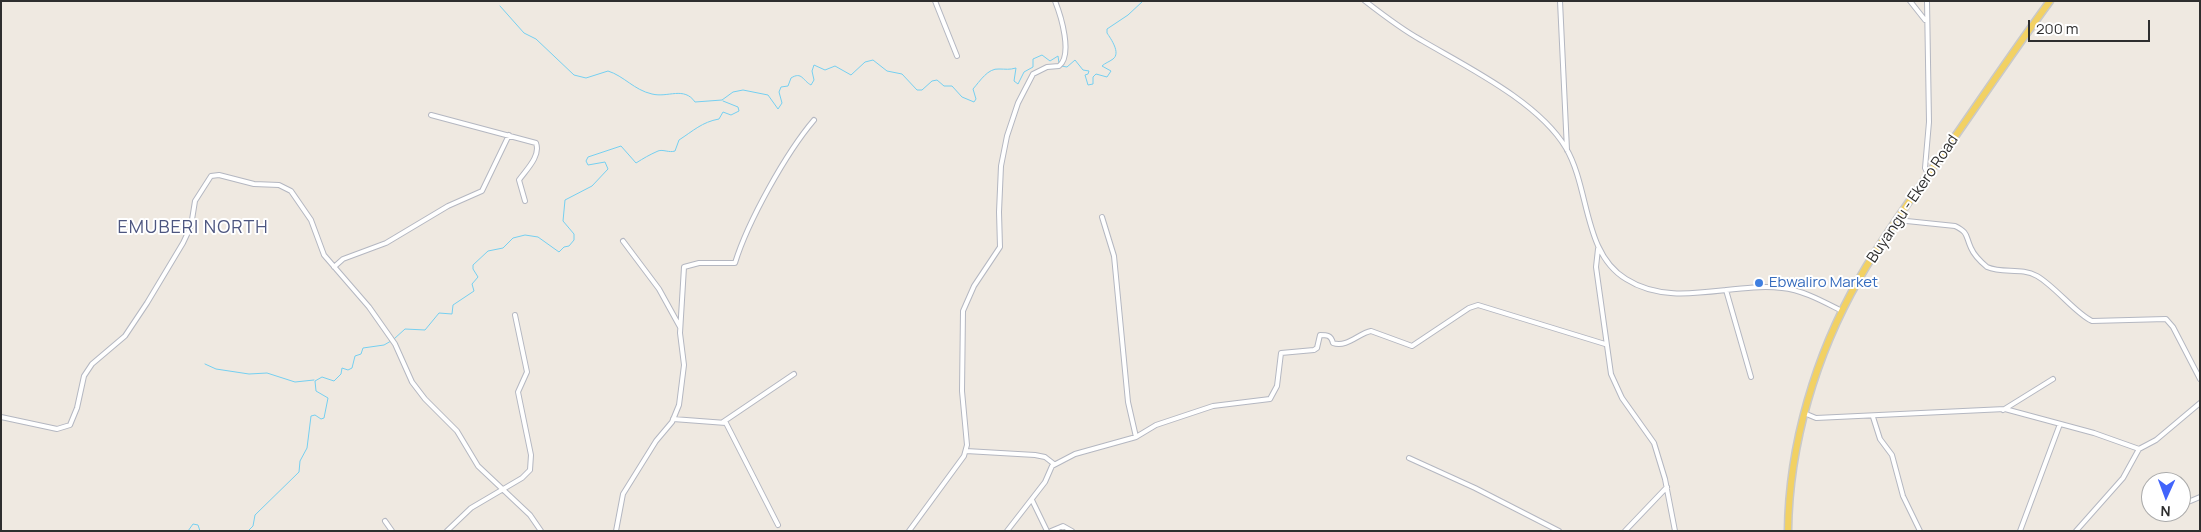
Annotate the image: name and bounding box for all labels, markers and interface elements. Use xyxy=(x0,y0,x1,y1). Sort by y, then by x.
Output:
scale bar xyxy=(2031,10,2154,42)
text: 200 m xyxy=(2036,18,2079,39)
street label: Buyangu - Ekero Road xyxy=(1864,132,1962,266)
district label: EMUBERI NORTH xyxy=(116,217,270,239)
place label: Ebwaliro Market xyxy=(1769,274,1878,292)
marker: Ebwaliro Market xyxy=(1753,277,1765,289)
north arrow xyxy=(2141,472,2191,522)
text: N xyxy=(2160,502,2171,521)

